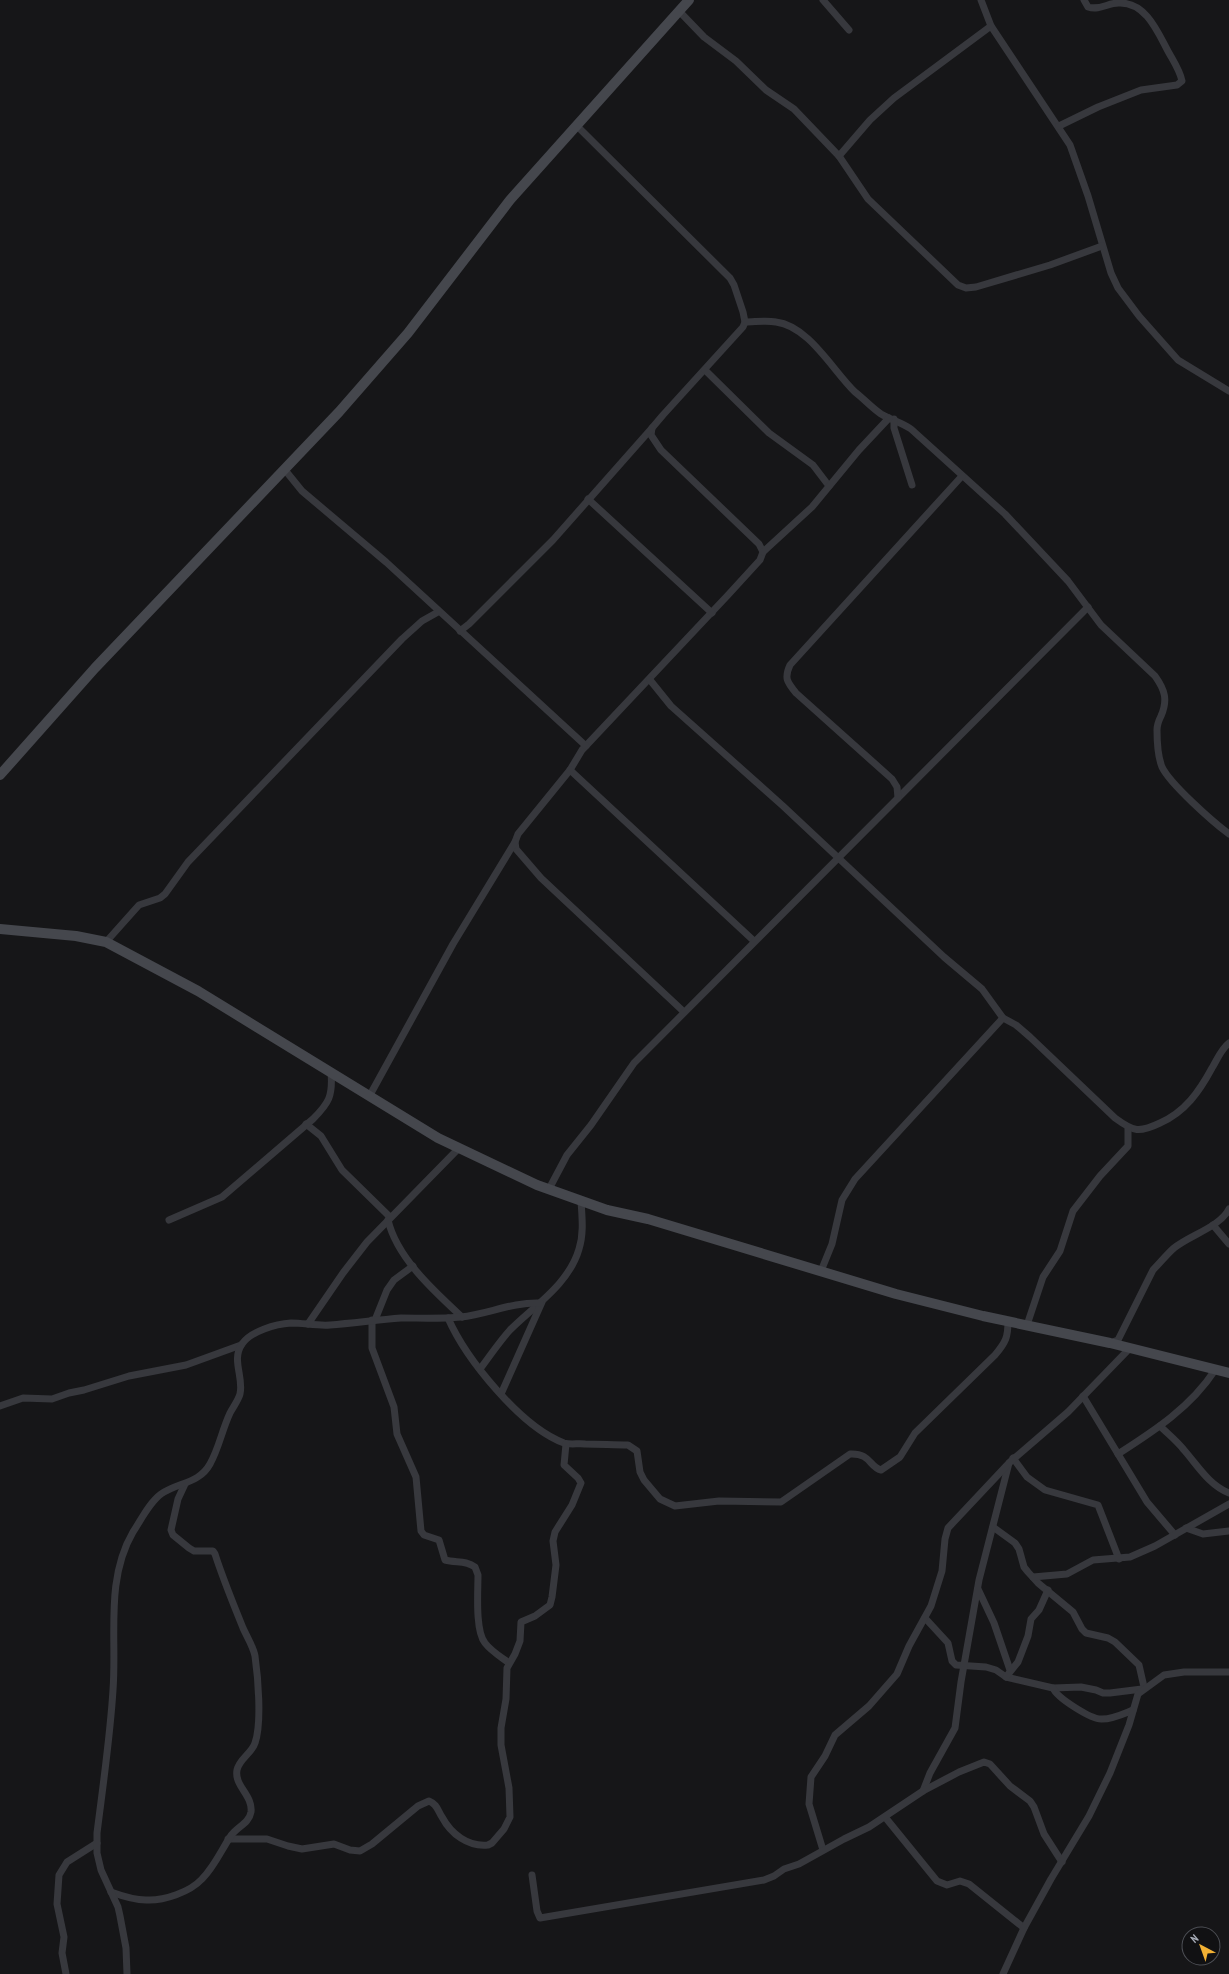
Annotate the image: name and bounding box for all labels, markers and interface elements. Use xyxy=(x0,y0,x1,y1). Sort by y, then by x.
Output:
north arrow xyxy=(1181,1926,1221,1966)
text: N xyxy=(1188,1931,1201,1946)

